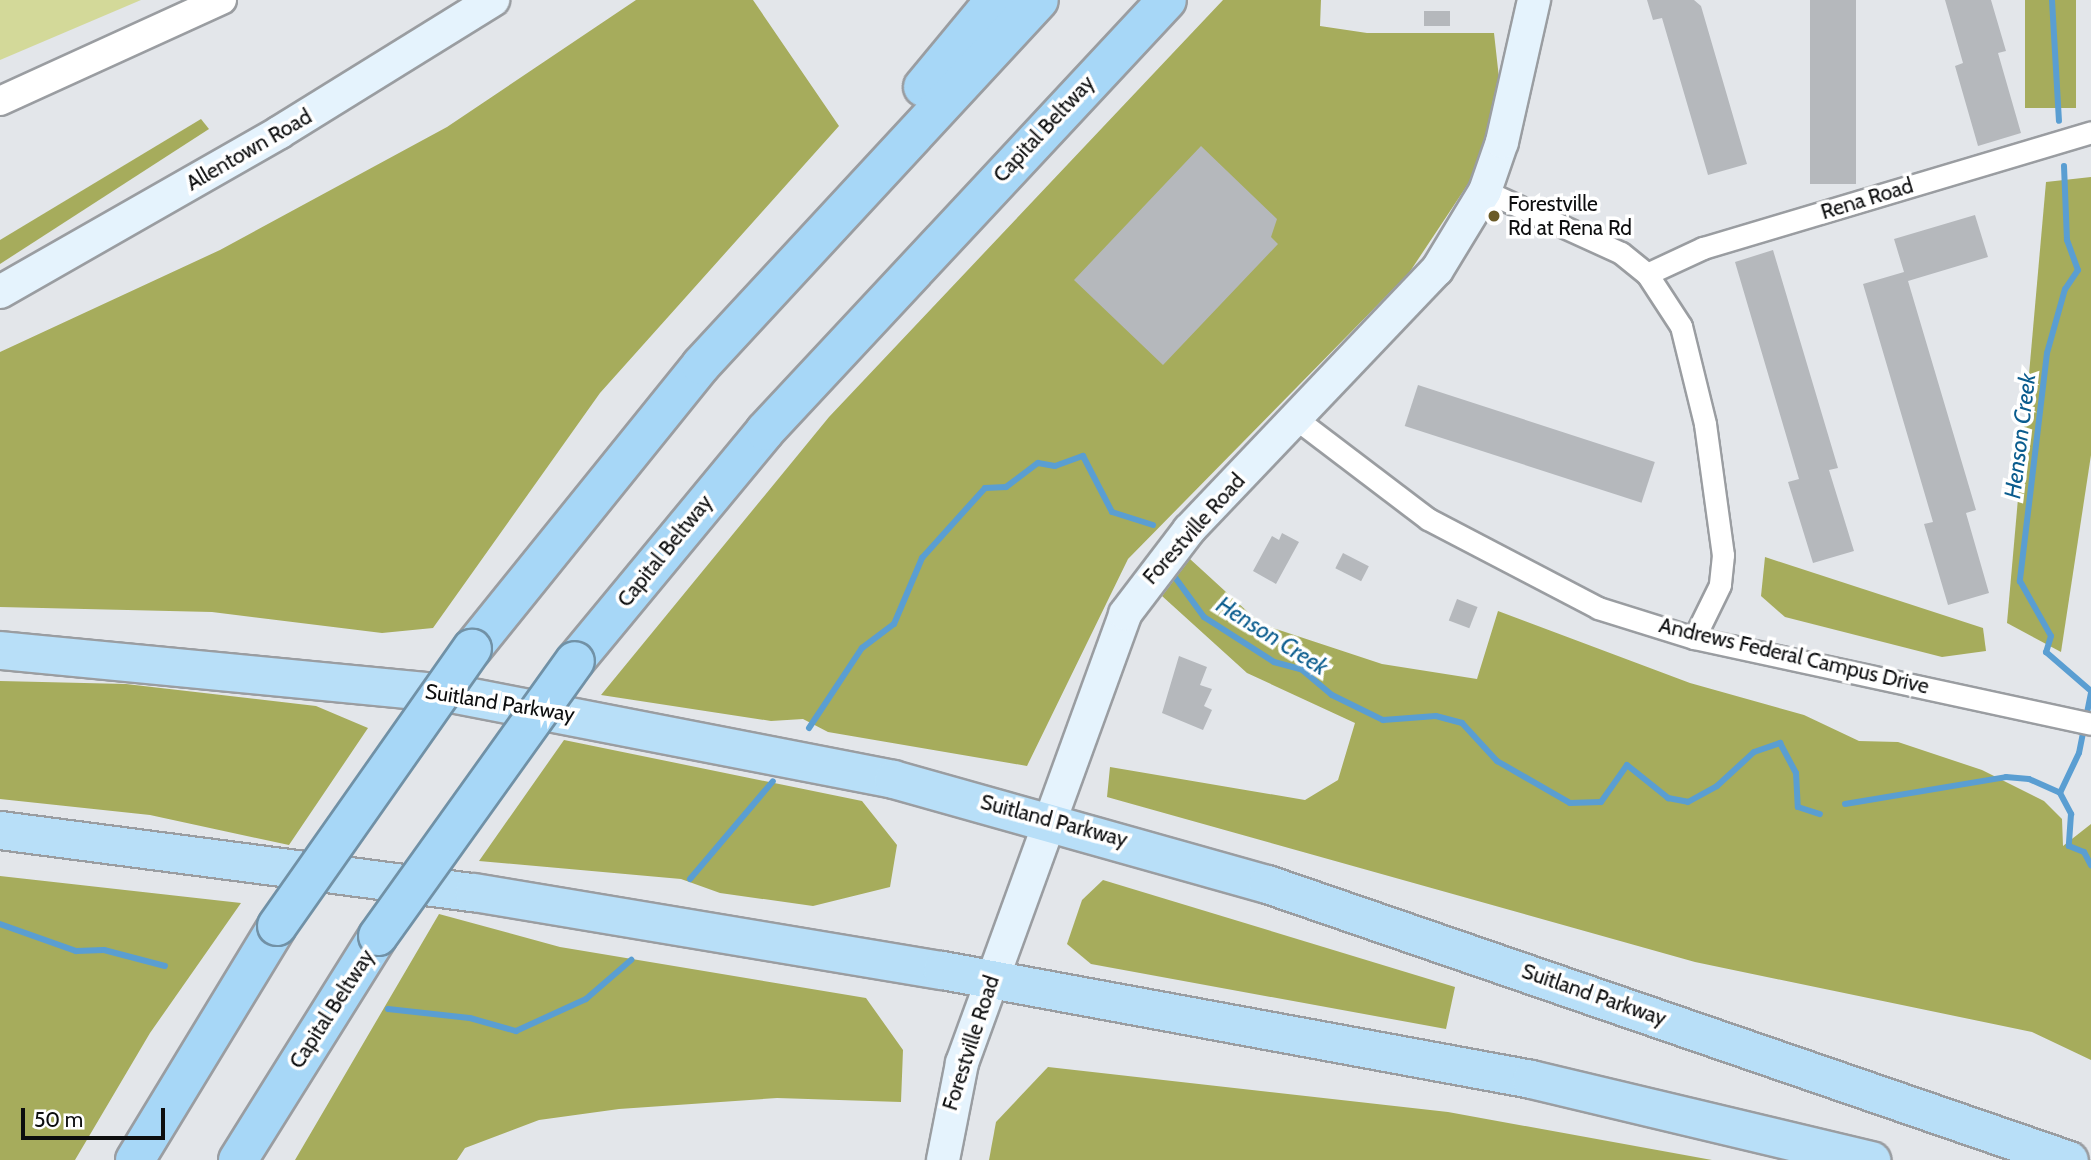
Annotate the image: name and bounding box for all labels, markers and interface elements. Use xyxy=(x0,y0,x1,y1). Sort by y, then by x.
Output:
street label: Capital Beltway xyxy=(988,70,1100,188)
street label: Allentown Road xyxy=(182,104,316,196)
street label: Rena Road xyxy=(1818,173,1916,225)
place label: Forestville Rd at Rena Rd xyxy=(1508,191,1632,241)
marker: Forestville Rd at Rena Rd xyxy=(1486,208,1502,224)
water label: Henson Creek xyxy=(1999,372,2041,500)
street label: Forestville Road xyxy=(1138,469,1250,589)
street label: Capital Beltway xyxy=(612,490,718,612)
water label: Henson Creek xyxy=(1211,591,1333,681)
street label: Andrews Federal Campus Drive xyxy=(1657,613,1931,699)
street label: Suitland Parkway xyxy=(423,679,577,727)
street label: Suitland Parkway xyxy=(978,789,1130,853)
street label: Capital Beltway xyxy=(284,945,380,1073)
street label: Suitland Parkway xyxy=(1518,958,1670,1032)
street label: Forestville Road xyxy=(937,972,1005,1114)
scale bar xyxy=(24,1094,168,1138)
text: 50 m xyxy=(34,1107,83,1132)

